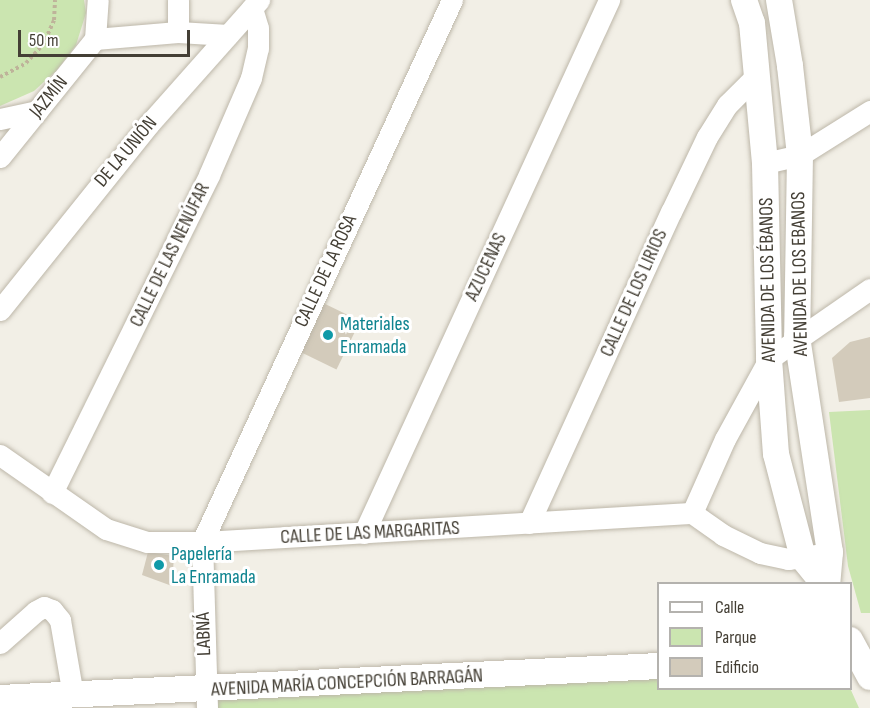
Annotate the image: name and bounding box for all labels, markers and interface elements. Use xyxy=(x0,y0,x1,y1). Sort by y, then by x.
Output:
scale bar xyxy=(21,18,194,56)
text: 50 m xyxy=(29,30,59,51)
street label: JAZMÍN xyxy=(25,71,73,123)
street label: DE LA UNIÓN xyxy=(90,112,162,192)
street label: CALLE DE LAS NENÚFAR xyxy=(125,179,215,331)
street label: AVENIDA DE LOS EBANOS xyxy=(787,191,813,357)
street label: AVENIDA DE LOS ÉBANOS xyxy=(755,197,781,363)
street label: CALLE DE LA ROSA xyxy=(290,211,362,331)
street label: CALLE DE LOS LIRIOS xyxy=(595,225,673,361)
street label: AZUCENAS xyxy=(460,229,512,305)
place label: Materiales Enramada xyxy=(340,312,410,359)
marker: Materiales Enramada xyxy=(321,328,335,342)
street label: CALLE DE LAS MARGARITAS xyxy=(280,516,460,550)
place label: Papelería La Enramada xyxy=(171,542,256,589)
marker: Papelería La Enramada xyxy=(152,558,166,572)
legend xyxy=(657,582,852,690)
text: Calle xyxy=(715,597,744,618)
street label: LABNÁ xyxy=(191,612,217,656)
text: Parque xyxy=(715,627,756,648)
text: Edificio xyxy=(715,657,759,678)
street label: AVENIDA MARÍA CONCEPCIÓN BARRAGÁN xyxy=(210,664,484,702)

